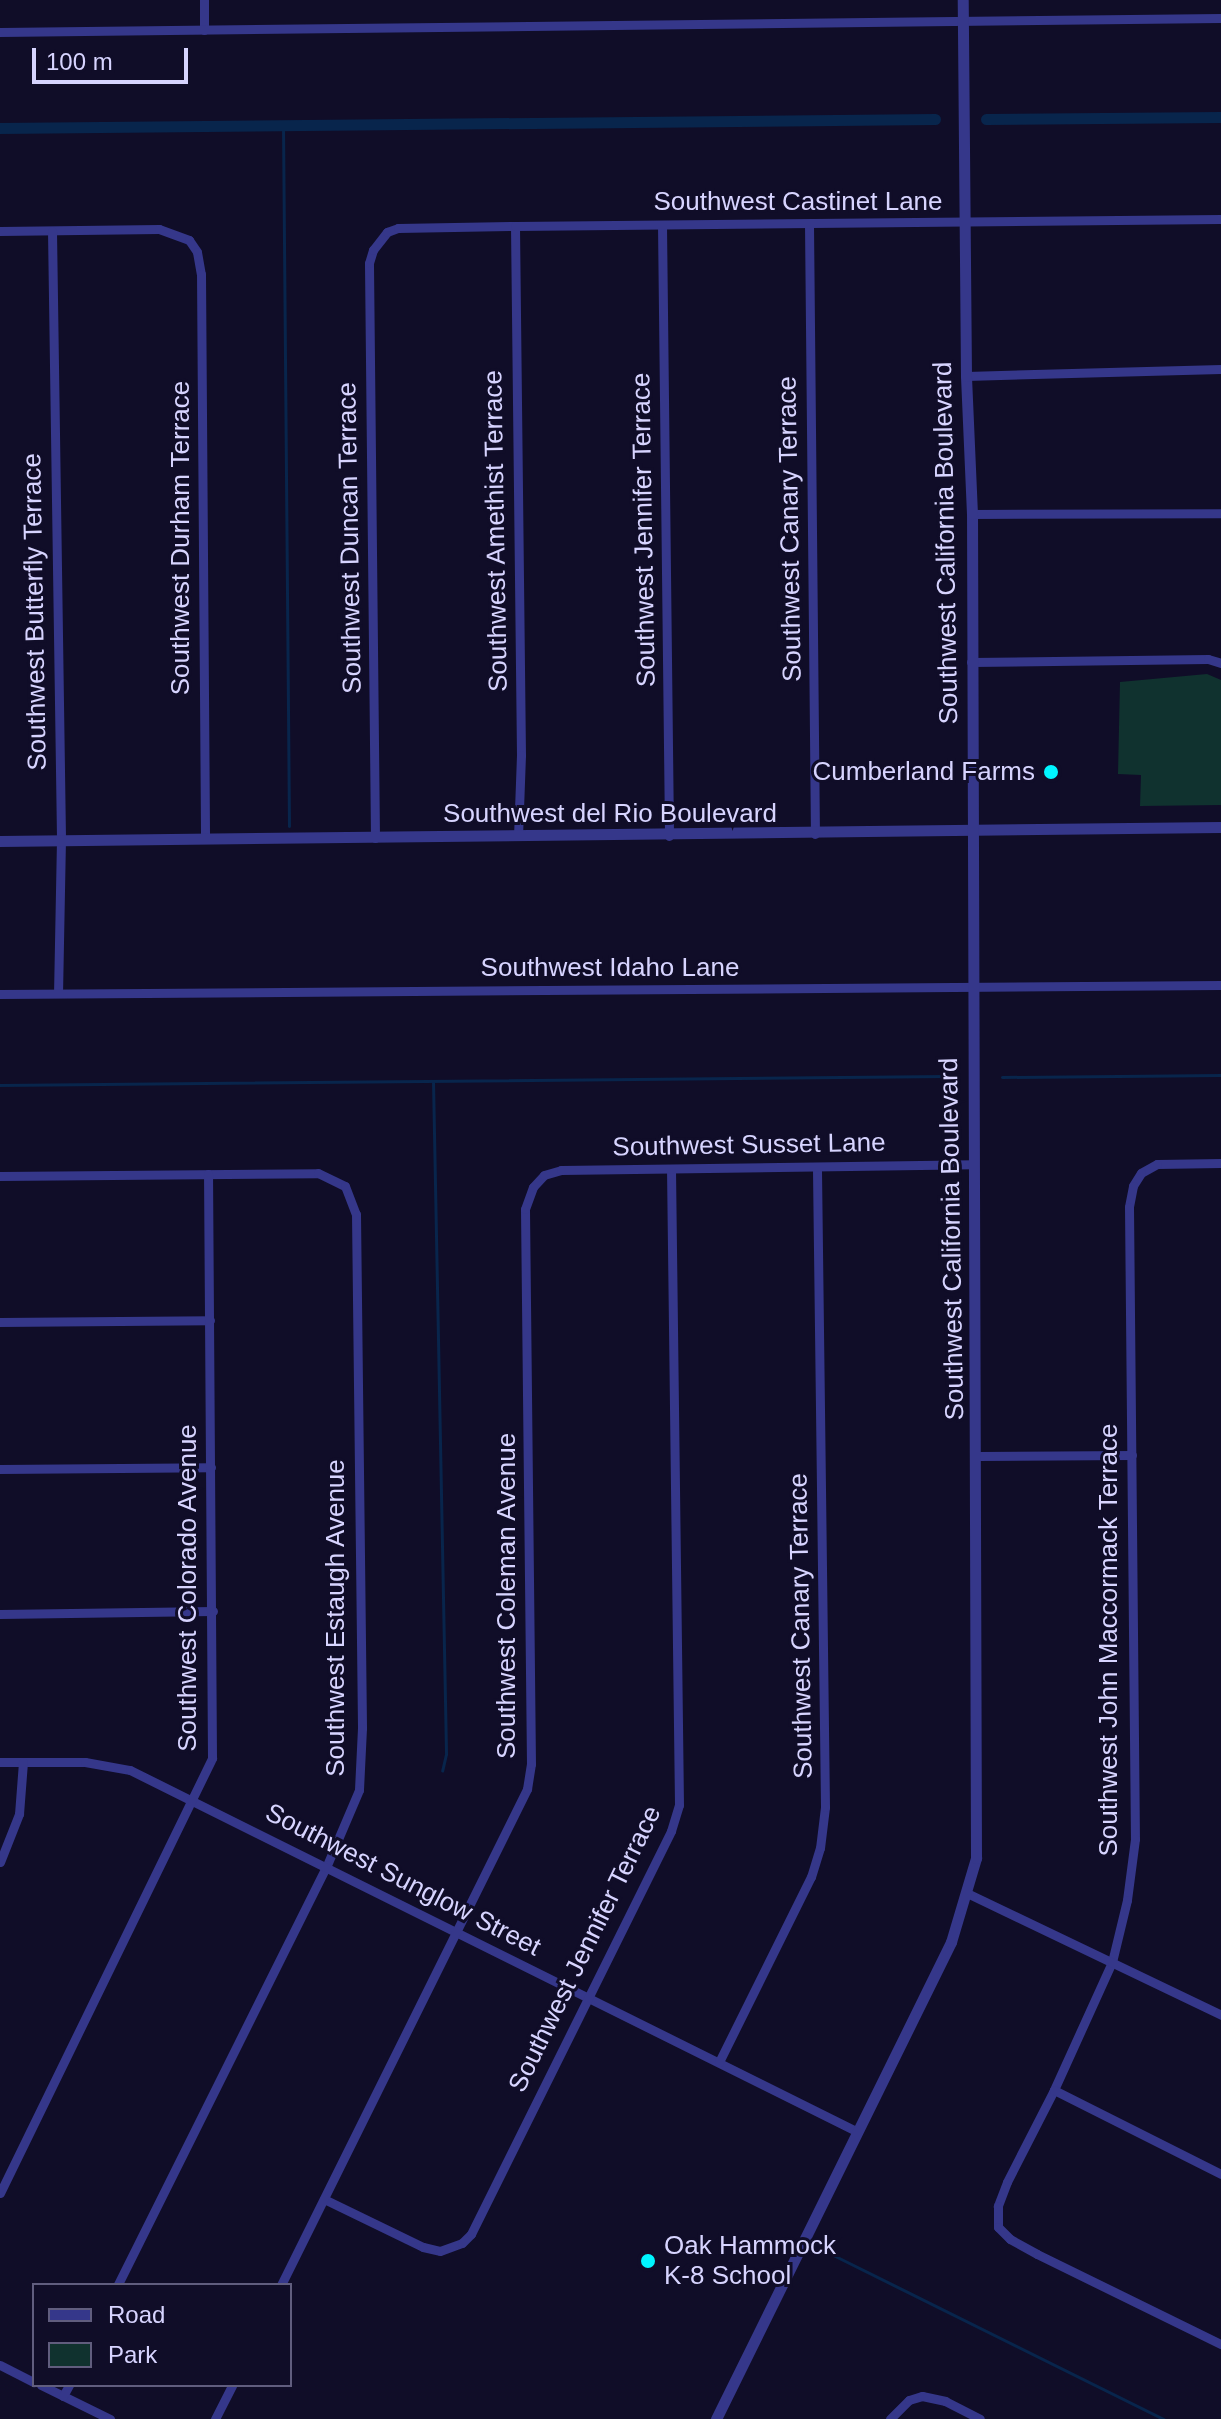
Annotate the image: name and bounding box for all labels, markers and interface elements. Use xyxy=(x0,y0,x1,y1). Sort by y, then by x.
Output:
scale bar xyxy=(36,32,192,82)
text: 100 m xyxy=(46,48,113,75)
street label: Southwest Castinet Lane xyxy=(653,186,943,218)
street label: Southwest California Boulevard xyxy=(927,361,965,725)
street label: Southwest Amethist Terrace xyxy=(478,369,514,693)
street label: Southwest Jennifer Terrace xyxy=(626,372,662,688)
street label: Southwest Canary Terrace xyxy=(772,376,808,682)
street label: Southwest Durham Terrace xyxy=(165,380,197,696)
street label: Southwest Duncan Terrace xyxy=(332,382,368,694)
street label: Southwest Butterfly Terrace xyxy=(17,453,53,771)
place label: Cumberland Farms xyxy=(812,756,1035,788)
marker: Cumberland Farms xyxy=(1042,763,1060,781)
street label: Southwest del Rio Boulevard xyxy=(443,798,777,830)
street label: Southwest Idaho Lane xyxy=(481,952,739,984)
street label: Southwest California Boulevard xyxy=(933,1057,971,1421)
street label: Southwest Susset Lane xyxy=(612,1127,886,1163)
street label: Southwest Colorado Avenue xyxy=(172,1423,204,1753)
street label: Southwest John Maccormack Terrace xyxy=(1093,1423,1125,1857)
street label: Southwest Coleman Avenue xyxy=(491,1432,523,1760)
street label: Southwest Estaugh Avenue xyxy=(320,1459,352,1777)
street label: Southwest Canary Terrace xyxy=(783,1473,819,1779)
street label: Southwest Sunglow Street xyxy=(260,1797,546,1963)
street label: Southwest Jennifer Terrace xyxy=(502,1801,668,2097)
place label: Oak Hammock K-8 School xyxy=(664,2230,836,2292)
marker: Oak Hammock K-8 School xyxy=(639,2252,657,2270)
legend xyxy=(32,2283,292,2387)
text: Road xyxy=(108,2301,165,2328)
text: Park xyxy=(108,2341,157,2368)

